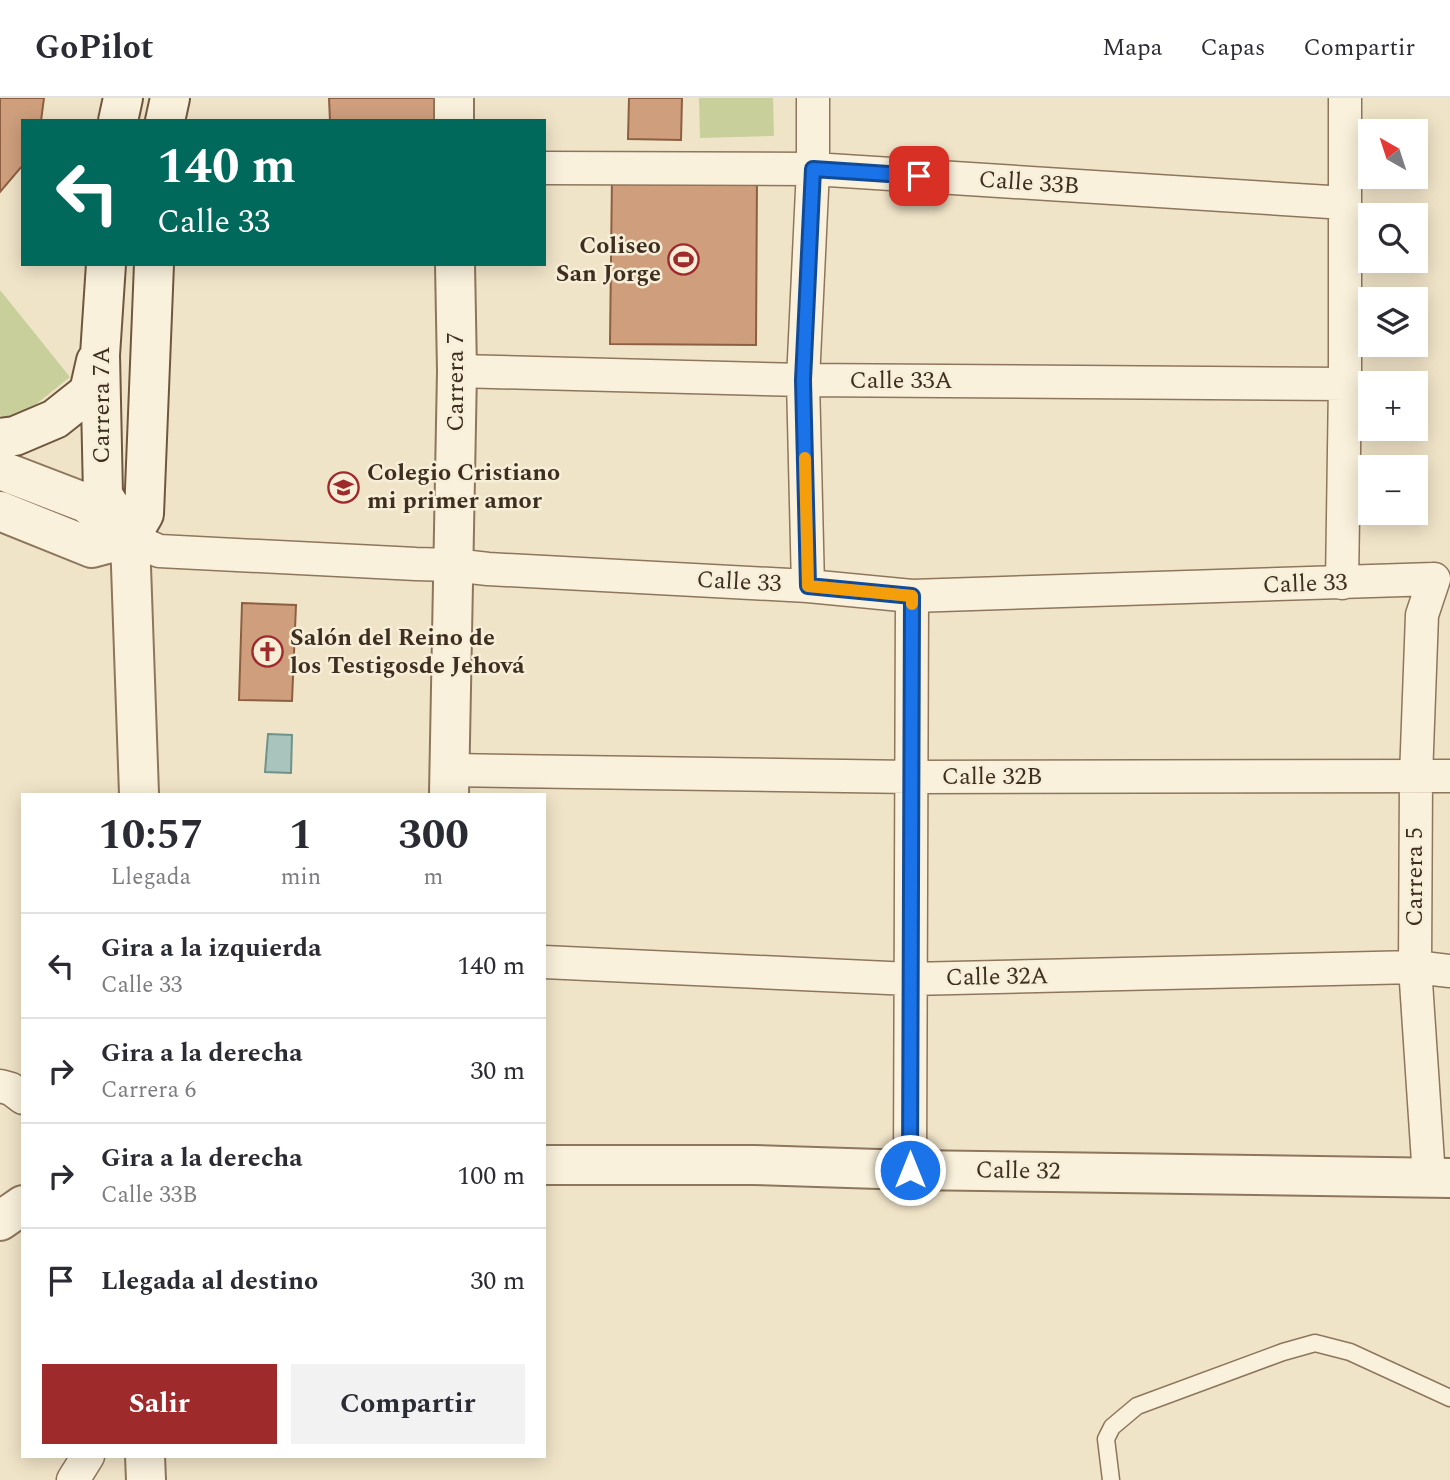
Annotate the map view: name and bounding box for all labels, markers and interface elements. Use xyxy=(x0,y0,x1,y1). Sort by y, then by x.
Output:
text: GoPilot xyxy=(35,23,154,73)
text: Mapa xyxy=(1102,30,1162,66)
text: Capas xyxy=(1200,30,1265,66)
text: Compartir xyxy=(1303,30,1415,66)
north arrow xyxy=(1358,119,1428,189)
map controls xyxy=(1358,119,1428,525)
text: 140 m xyxy=(157,130,296,205)
pin xyxy=(889,146,949,206)
icon: left xyxy=(42,147,133,238)
icon: arrive xyxy=(900,157,938,195)
street label: Calle 33B xyxy=(978,162,1080,204)
text: Calle 33 xyxy=(157,198,270,247)
button: search xyxy=(1358,203,1428,273)
place label: Coliseo San Jorge xyxy=(556,228,661,292)
sports icon: Coliseo San Jorge xyxy=(667,243,701,277)
button: layers xyxy=(1358,287,1428,357)
street label: Carrera 7 xyxy=(438,332,474,432)
street label: Carrera 7A xyxy=(84,346,120,464)
street label: Calle 33A xyxy=(850,363,952,399)
button: + xyxy=(1358,371,1428,441)
place label: Colegio Cristiano mi primer amor xyxy=(367,455,560,519)
button: − xyxy=(1358,455,1428,525)
school or university icon: Colegio Cristiano mi primer amor xyxy=(327,470,361,504)
street label: Calle 33 xyxy=(696,562,782,602)
street label: Calle 33 xyxy=(1262,565,1348,603)
place label: Salón del Reino de los Testigosde Jehová xyxy=(290,620,525,684)
church icon: Salón del Reino de los Testigosde Jehová xyxy=(250,635,284,669)
street label: Calle 32B xyxy=(942,759,1042,795)
text: 10:57 xyxy=(98,804,204,867)
text: 1 xyxy=(289,804,313,867)
text: 300 xyxy=(398,804,469,867)
street label: Carrera 5 xyxy=(1397,827,1433,927)
text: Llegada xyxy=(111,860,191,895)
text: min xyxy=(281,860,321,895)
text: m xyxy=(424,860,443,895)
text: Gira a la izquierda xyxy=(101,928,322,968)
text: 140 m xyxy=(457,946,525,986)
icon: left xyxy=(42,947,80,985)
street label: Calle 32A xyxy=(945,958,1049,996)
text: Calle 33 xyxy=(101,968,182,1003)
text: Gira a la derecha xyxy=(101,1033,303,1073)
text: 30 m xyxy=(470,1051,525,1091)
icon: right xyxy=(42,1052,80,1090)
text: Carrera 6 xyxy=(101,1073,196,1108)
position arrow xyxy=(873,1133,947,1207)
text: Gira a la derecha xyxy=(101,1138,303,1178)
street label: Calle 32 xyxy=(975,1152,1061,1190)
text: 100 m xyxy=(457,1156,525,1196)
icon: right xyxy=(42,1157,80,1195)
text: Calle 33B xyxy=(101,1178,197,1213)
text: Llegada al destino xyxy=(101,1261,318,1301)
text: 30 m xyxy=(470,1261,525,1301)
icon: arrive xyxy=(42,1262,80,1300)
button: Salir xyxy=(42,1364,277,1444)
button: Compartir xyxy=(291,1364,525,1444)

